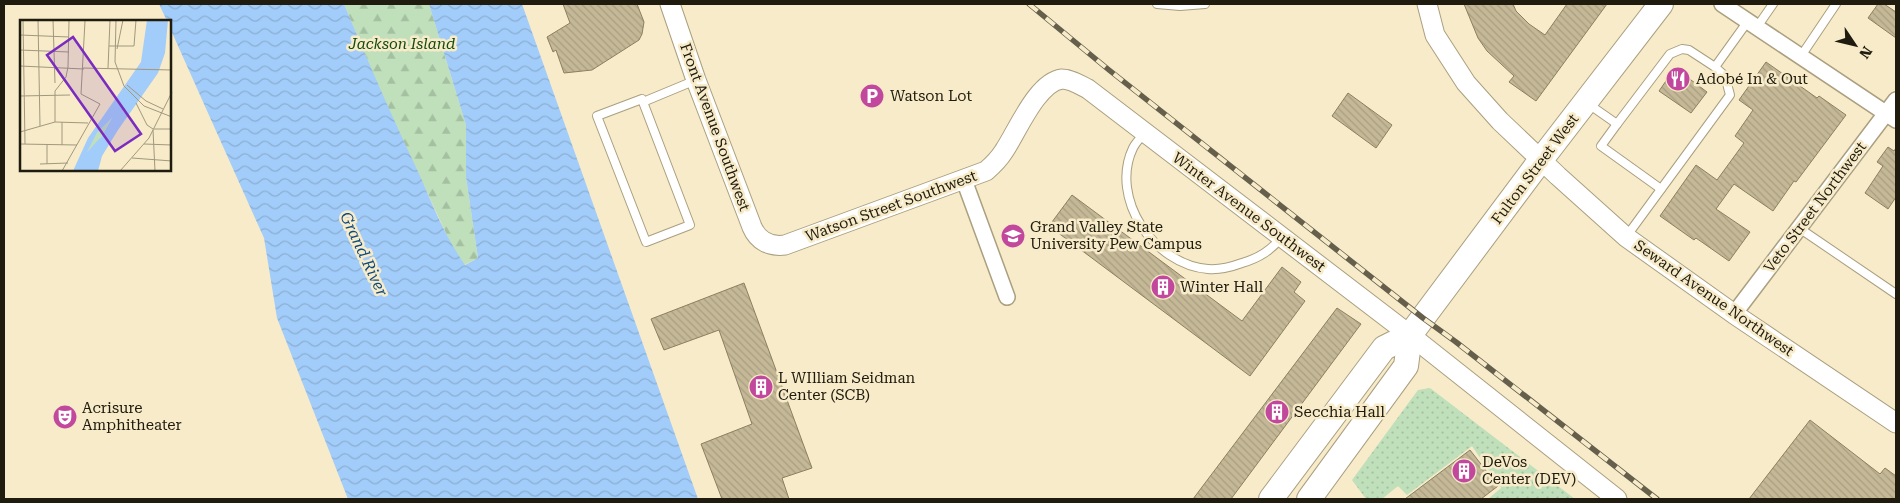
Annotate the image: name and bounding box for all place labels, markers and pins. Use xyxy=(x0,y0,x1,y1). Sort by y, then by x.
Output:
restaurant icon: Adobé In & Out xyxy=(1665,66,1691,92)
place label: Adobé In & Out xyxy=(1696,70,1808,88)
parking icon: Watson Lot xyxy=(859,83,885,109)
place label: Watson Lot xyxy=(890,87,972,105)
place label: Grand Valley State University Pew Campus xyxy=(1030,218,1202,253)
school or university icon: Grand Valley State University Pew Campus xyxy=(1000,223,1026,249)
building icon: Winter Hall xyxy=(1150,274,1176,300)
place label: Winter Hall xyxy=(1180,278,1263,296)
place label: L WIlliam Seidman Center (SCB) xyxy=(778,369,916,404)
building icon: L WIlliam Seidman Center (SCB) xyxy=(748,374,774,400)
place label: Acrisure Amphitheater xyxy=(82,399,182,434)
building icon: Secchia Hall xyxy=(1264,399,1290,425)
place label: Secchia Hall xyxy=(1294,403,1385,421)
theatre icon: Acrisure Amphitheater xyxy=(52,404,78,430)
place label: DeVos Center (DEV) xyxy=(1482,453,1576,488)
building icon: DeVos Center (DEV) xyxy=(1451,458,1477,484)

